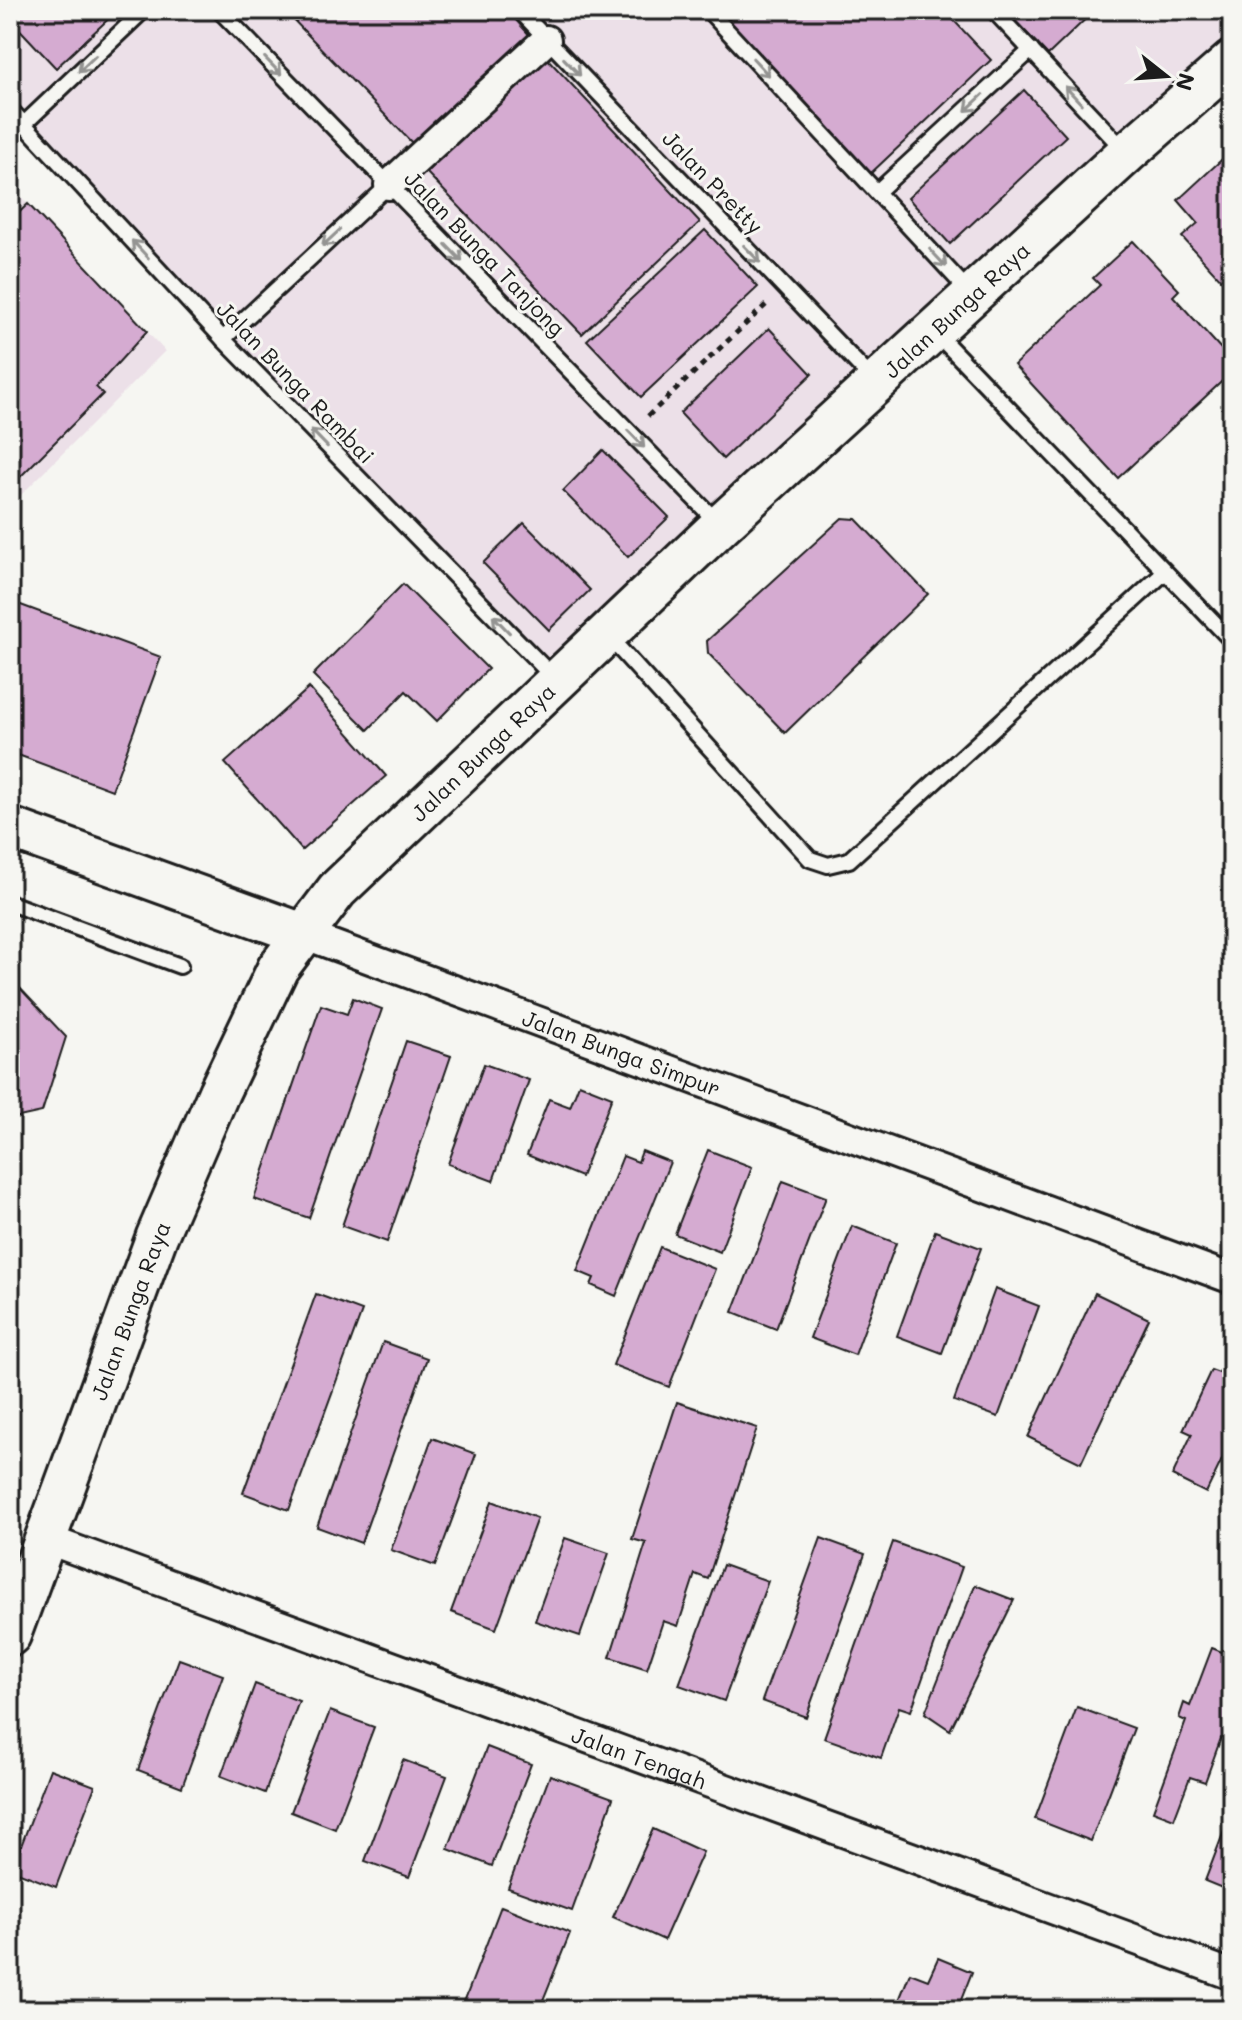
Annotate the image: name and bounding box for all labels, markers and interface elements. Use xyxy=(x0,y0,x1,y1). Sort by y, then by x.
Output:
north arrow xyxy=(1126,36,1206,116)
one-way arrow xyxy=(78,54,97,73)
one-way arrow xyxy=(264,56,283,76)
one-way arrow xyxy=(562,57,581,76)
one-way arrow xyxy=(752,57,770,77)
text: N xyxy=(1169,70,1202,94)
one-way arrow xyxy=(1065,86,1083,106)
one-way arrow xyxy=(964,93,984,111)
street label: Jalan Pretty xyxy=(656,124,770,240)
street label: Jalan Bunga Tanjong xyxy=(398,164,572,342)
one-way arrow xyxy=(322,229,342,247)
street label: Jalan Bunga Raya xyxy=(877,235,1036,384)
one-way arrow xyxy=(131,240,149,260)
one-way arrow xyxy=(445,243,464,263)
one-way arrow xyxy=(743,244,762,264)
one-way arrow xyxy=(929,248,948,268)
street label: Jalan Bunga Rambai xyxy=(211,294,381,470)
one-way arrow xyxy=(310,429,329,448)
one-way arrow xyxy=(626,429,645,448)
one-way arrow xyxy=(491,614,510,634)
street label: Jalan Bunga Raya xyxy=(404,676,561,827)
street label: Jalan Bunga Simpur xyxy=(519,1002,725,1102)
street label: Jalan Bunga Raya xyxy=(83,1216,176,1404)
street label: Jalan Tengah xyxy=(568,1719,710,1795)

